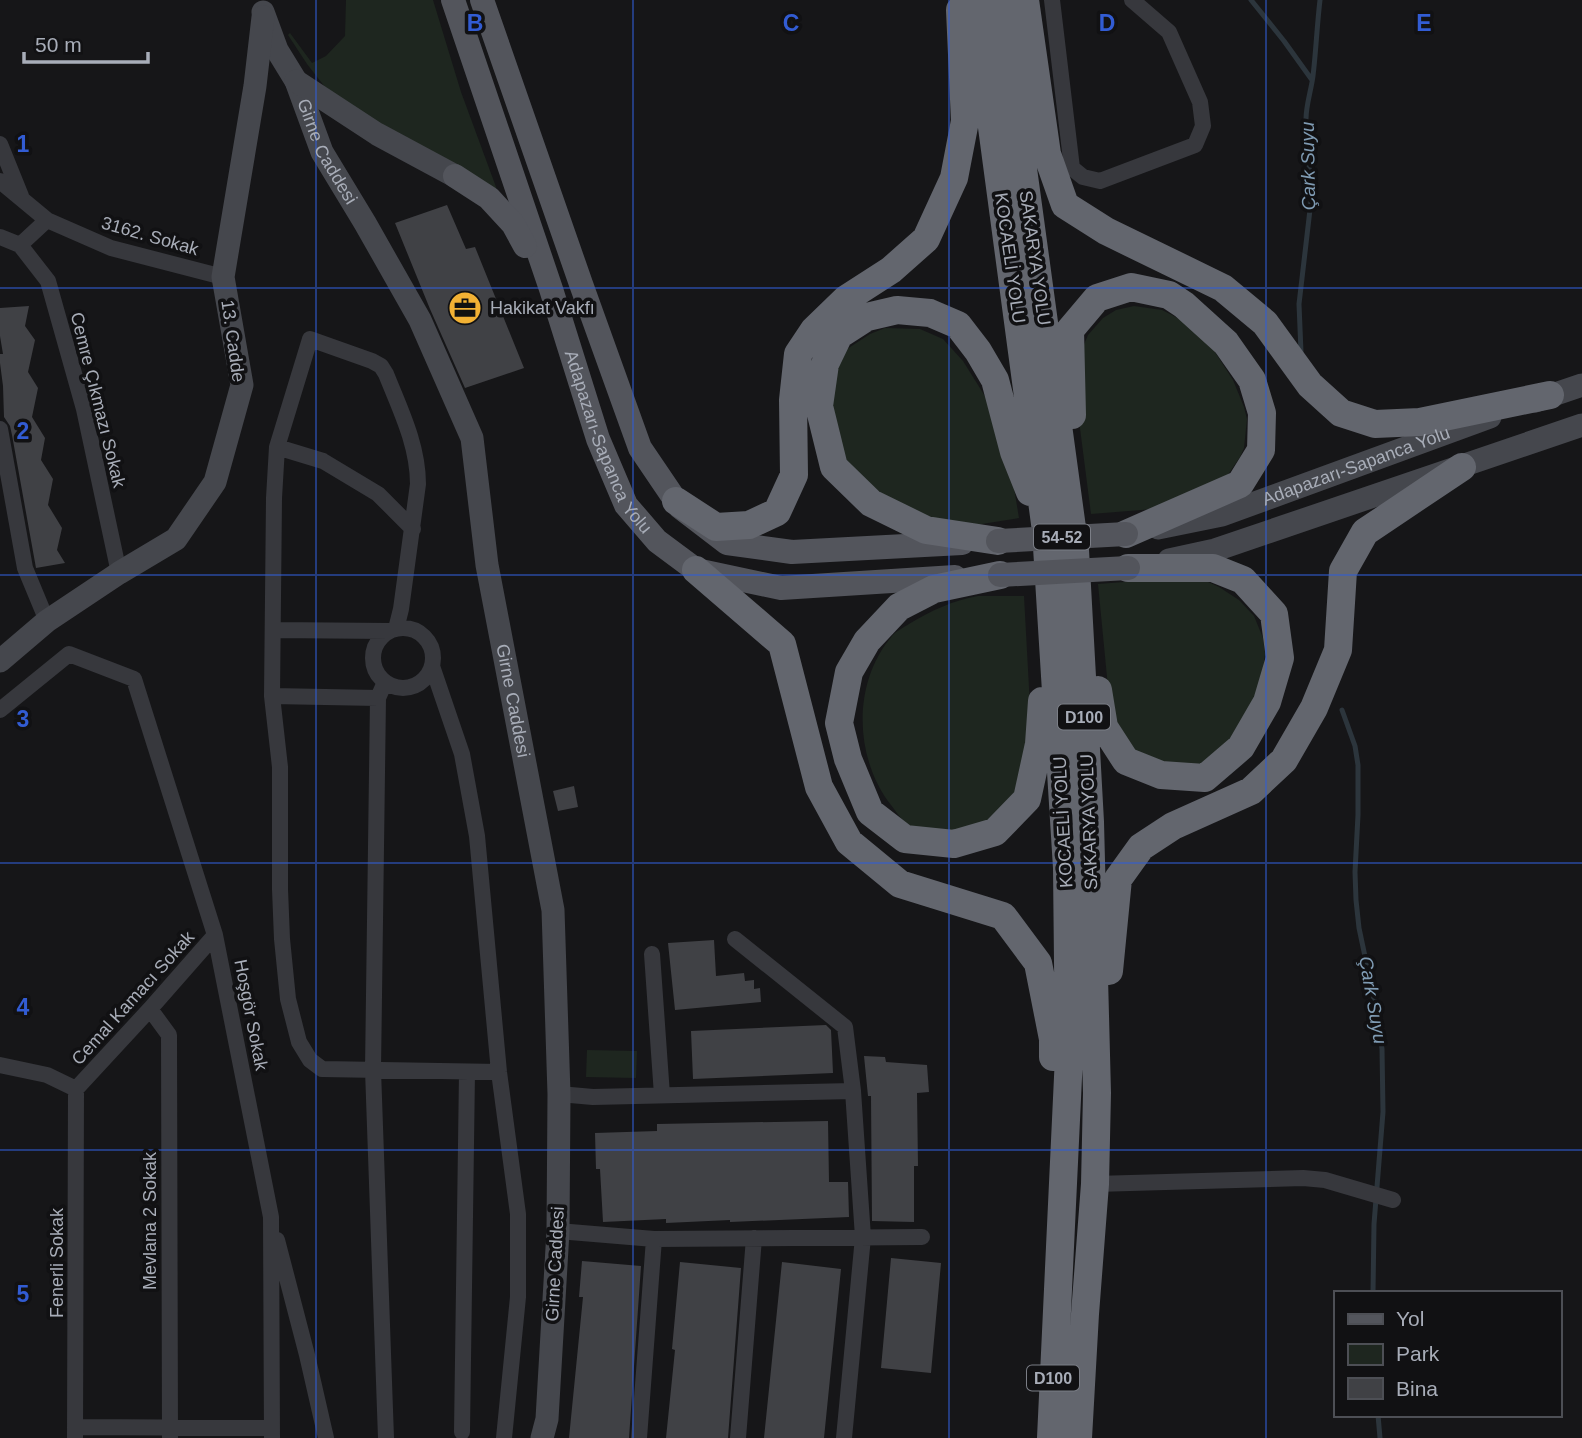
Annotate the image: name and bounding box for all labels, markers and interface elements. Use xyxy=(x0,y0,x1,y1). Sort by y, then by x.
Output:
text: B xyxy=(467,10,483,36)
text: C xyxy=(783,10,799,36)
text: D xyxy=(1099,10,1115,36)
text: E xyxy=(1416,10,1432,36)
scale bar xyxy=(24,21,149,65)
text: 50 m xyxy=(35,33,82,56)
street label: Girne Caddesi xyxy=(293,96,361,208)
water label: Çark Suyu xyxy=(1297,121,1319,211)
text: 1 xyxy=(17,131,30,157)
street label: SAKARYA YOLU xyxy=(1016,189,1054,327)
street label: KOCAELİ YOLU xyxy=(991,191,1029,325)
street label: 3162. Sokak xyxy=(99,213,202,260)
office icon: Hakikat Vakfı xyxy=(446,289,484,327)
street label: 13. Cadde xyxy=(217,298,249,384)
place label: Hakikat Vakfı xyxy=(490,298,595,318)
street label: Cemre Çıkmazı Sokak xyxy=(67,310,130,491)
street label: Adapazarı-Sapanca Yolu xyxy=(561,348,656,537)
text: 2 xyxy=(17,418,29,444)
street label: Adapazarı-Sapanca Yolu xyxy=(1259,423,1453,509)
road number: 54-52 xyxy=(1034,524,1090,550)
street label: Girne Caddesi xyxy=(492,642,534,759)
road number: D100 xyxy=(1058,704,1110,730)
text: 3 xyxy=(17,706,29,732)
street label: SAKARYA YOLU xyxy=(1077,754,1101,890)
street label: KOCAELİ YOLU xyxy=(1050,756,1076,888)
street label: Cemal Kamacı Sokak xyxy=(68,926,199,1069)
water label: Çark Suyu xyxy=(1355,954,1391,1046)
street label: Hoşgör Sokak xyxy=(230,958,272,1073)
text: 4 xyxy=(17,994,30,1020)
street label: Mevlana 2 Sokak xyxy=(140,1151,160,1290)
street label: Girne Caddesi xyxy=(542,1206,568,1322)
street label: Fenerli Sokak xyxy=(47,1207,67,1318)
text: 5 xyxy=(17,1281,30,1307)
legend xyxy=(1334,1291,1561,1417)
text: Yol xyxy=(1396,1307,1424,1330)
text: Park xyxy=(1396,1342,1440,1365)
road number: D100 xyxy=(1027,1366,1079,1390)
text: Bina xyxy=(1396,1377,1438,1400)

